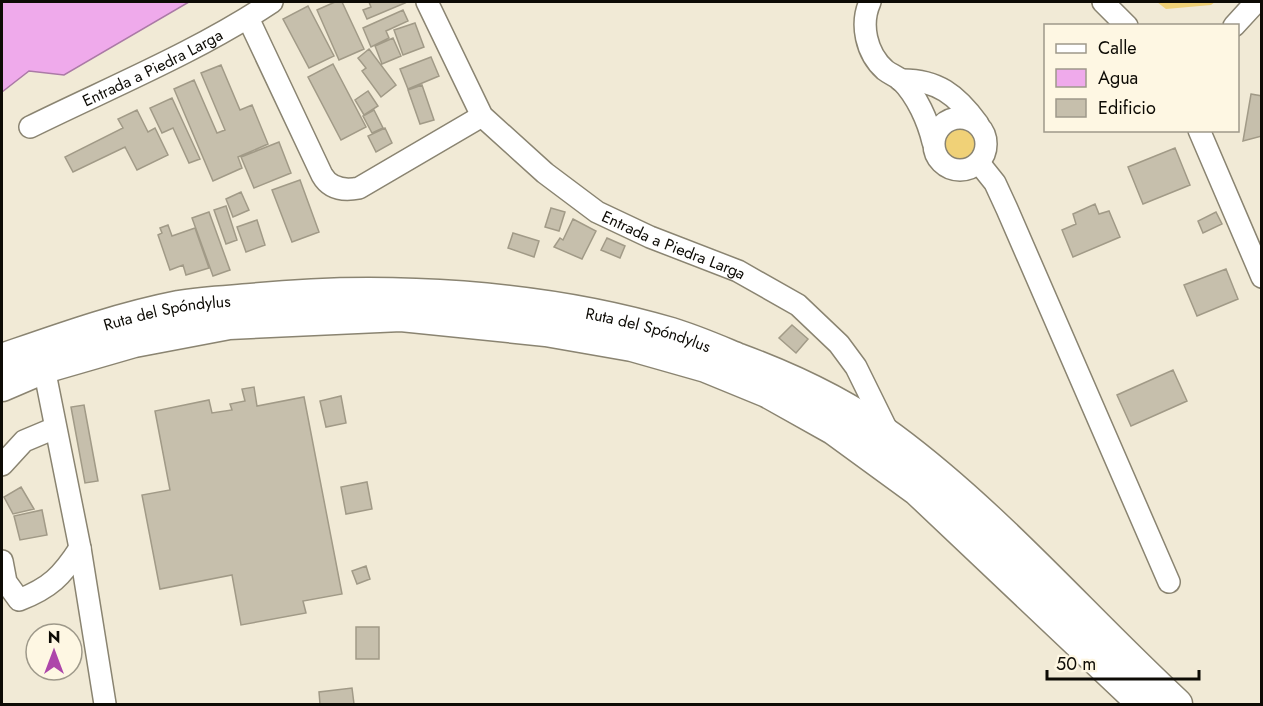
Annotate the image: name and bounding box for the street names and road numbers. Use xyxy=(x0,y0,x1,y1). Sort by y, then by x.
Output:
street label: Entrada a Piedra Larga xyxy=(78,23,227,112)
street label: Entrada a Piedra Larga xyxy=(598,204,750,285)
street label: Ruta del Spóndylus xyxy=(101,289,231,336)
street label: Ruta del Spóndylus xyxy=(584,301,714,358)

